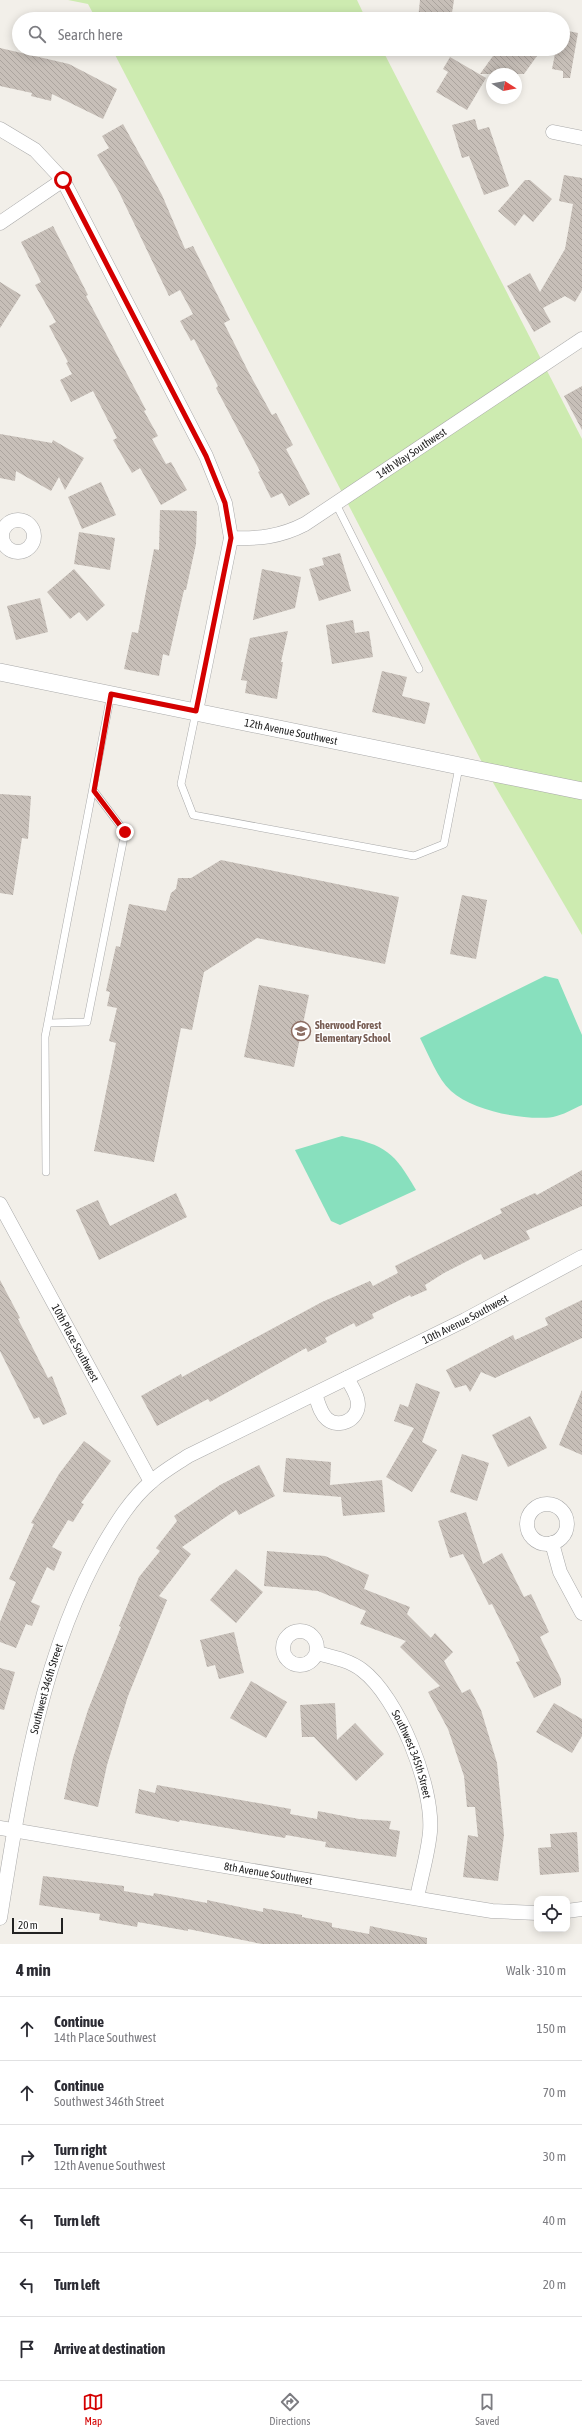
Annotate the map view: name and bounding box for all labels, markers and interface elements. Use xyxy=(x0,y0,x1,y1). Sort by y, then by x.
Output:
search box xyxy=(12,12,570,56)
icon: search xyxy=(26,23,48,45)
text: Search here xyxy=(58,26,123,43)
north arrow xyxy=(486,68,522,104)
route start xyxy=(54,171,72,189)
street label: 14th Way Southwest xyxy=(374,425,448,481)
street label: 12th Avenue Southwest xyxy=(243,716,339,747)
route end xyxy=(116,823,134,841)
place label: Sherwood Forest Elementary School xyxy=(315,1019,392,1044)
school or university icon: Sherwood Forest Elementary School xyxy=(290,1020,312,1042)
street label: 10th Avenue Southwest xyxy=(420,1292,510,1346)
street label: 10th Place Southwest xyxy=(49,1302,101,1384)
street label: Southwest 346th Street xyxy=(28,1642,65,1735)
street label: Southwest 345th Street xyxy=(390,1708,433,1799)
street label: 8th Avenue Southwest xyxy=(223,1860,313,1887)
map controls xyxy=(534,1896,570,1932)
button: locate xyxy=(534,1896,570,1932)
scale bar xyxy=(12,1916,63,1935)
text: 20 m xyxy=(18,1919,38,1931)
text: 4 min xyxy=(16,1960,51,1980)
text: Walk · 310 m xyxy=(506,1963,566,1978)
text: Continue xyxy=(54,2013,104,2030)
icon: ahead xyxy=(16,2018,38,2040)
text: 150 m xyxy=(537,2021,566,2036)
text: 14th Place Southwest xyxy=(54,2030,156,2045)
text: Continue xyxy=(54,2077,104,2094)
icon: ahead xyxy=(16,2082,38,2104)
text: 70 m xyxy=(543,2085,566,2100)
text: Southwest 346th Street xyxy=(54,2094,164,2109)
text: Turn right xyxy=(54,2141,107,2158)
icon: right xyxy=(16,2146,38,2168)
text: 30 m xyxy=(543,2149,566,2164)
text: 12th Avenue Southwest xyxy=(54,2158,166,2173)
icon: left xyxy=(16,2210,38,2232)
text: Turn left xyxy=(54,2212,100,2229)
text: 40 m xyxy=(543,2213,566,2228)
icon: left xyxy=(16,2274,38,2296)
text: Turn left xyxy=(54,2276,100,2293)
text: 20 m xyxy=(543,2277,566,2292)
icon: arrive xyxy=(16,2338,38,2360)
text: Arrive at destination xyxy=(54,2340,165,2357)
tab: Map xyxy=(82,2391,104,2427)
tab: Directions xyxy=(269,2391,310,2427)
tab: Saved xyxy=(475,2391,500,2427)

